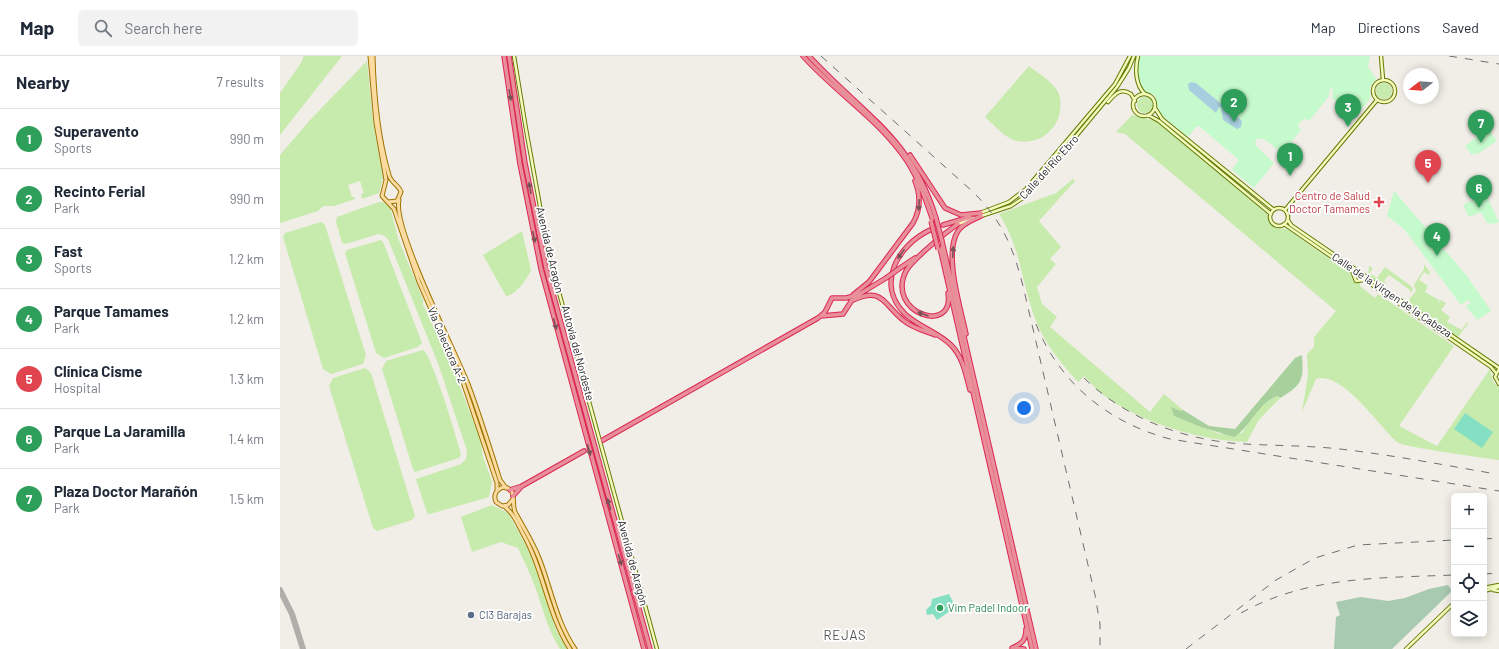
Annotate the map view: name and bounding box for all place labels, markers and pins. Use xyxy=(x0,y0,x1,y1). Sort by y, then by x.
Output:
pin: 2 xyxy=(1221,89,1247,122)
pin: 3 xyxy=(1335,94,1361,127)
pin: 7 xyxy=(1468,110,1494,143)
pin: 1 xyxy=(1277,143,1303,176)
pin: 5 xyxy=(1415,150,1441,183)
pin: 6 xyxy=(1466,175,1492,208)
place label: Centro de Salud Doctor Tamames xyxy=(1289,189,1370,215)
marker: Centro de Salud Doctor Tamames xyxy=(1373,196,1385,208)
pin: 4 xyxy=(1424,223,1450,256)
place label: Vim Padel Indoor xyxy=(948,601,1028,614)
marker: Vim Padel Indoor xyxy=(935,603,945,613)
place label: CI3 Barajas xyxy=(479,608,532,621)
marker: CI3 Barajas xyxy=(466,610,476,620)

